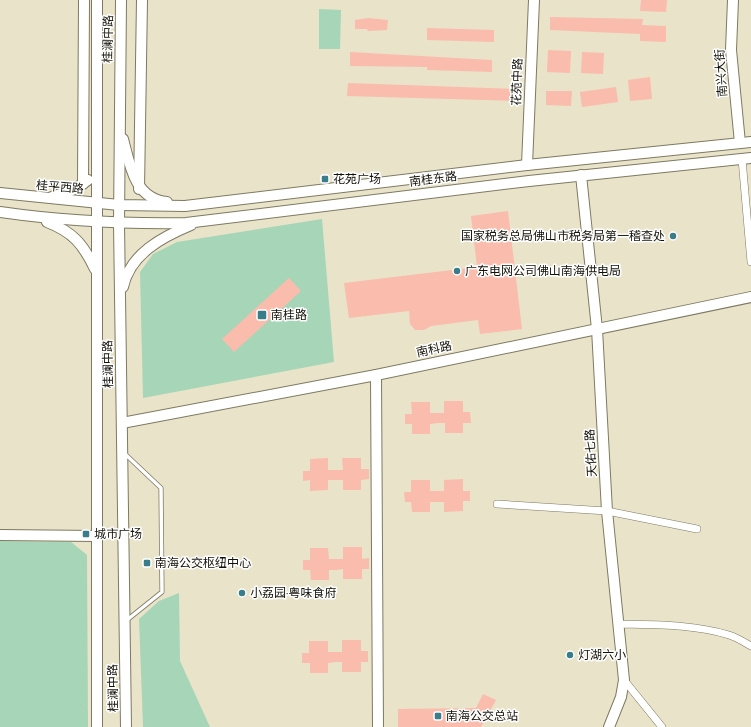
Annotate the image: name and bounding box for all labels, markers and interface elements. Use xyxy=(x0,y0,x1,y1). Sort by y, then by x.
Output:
street label: 桂澜中路 xyxy=(101,15,116,63)
street label: 南兴大街 xyxy=(712,48,731,97)
street label: 花苑中路 xyxy=(509,58,526,106)
street label: 南桂东路 xyxy=(408,169,458,190)
place label: 花苑广场 xyxy=(333,172,381,187)
marker: 花苑广场 xyxy=(320,174,330,184)
street label: 桂平西路 xyxy=(35,178,85,197)
place label: 国家税务总局佛山市税务局第一稽查处 xyxy=(461,229,665,244)
marker: 国家税务总局佛山市税务局第一稽查处 xyxy=(668,231,678,241)
place label: 广东电网公司佛山南海供电局 xyxy=(465,264,621,279)
marker: 广东电网公司佛山南海供电局 xyxy=(452,266,462,276)
place label: 南桂路 xyxy=(271,308,307,323)
marker: 南桂路 xyxy=(256,309,268,321)
street label: 南科路 xyxy=(415,338,453,361)
street label: 桂澜中路 xyxy=(101,340,116,388)
street label: 天佑七路 xyxy=(583,429,600,477)
place label: 城市广场 xyxy=(94,527,142,542)
marker: 城市广场 xyxy=(81,529,91,539)
place label: 南海公交枢纽中心 xyxy=(155,556,251,571)
marker: 南海公交枢纽中心 xyxy=(142,558,152,568)
place label: 小荔园·粤味食府 xyxy=(250,586,336,601)
marker: 小荔园·粤味食府 xyxy=(237,588,247,598)
place label: 灯湖六小 xyxy=(578,648,626,663)
marker: 灯湖六小 xyxy=(565,650,575,660)
street label: 桂澜中路 xyxy=(106,664,121,712)
place label: 南海公交总站 xyxy=(446,709,518,724)
marker: 南海公交总站 xyxy=(433,711,443,721)

